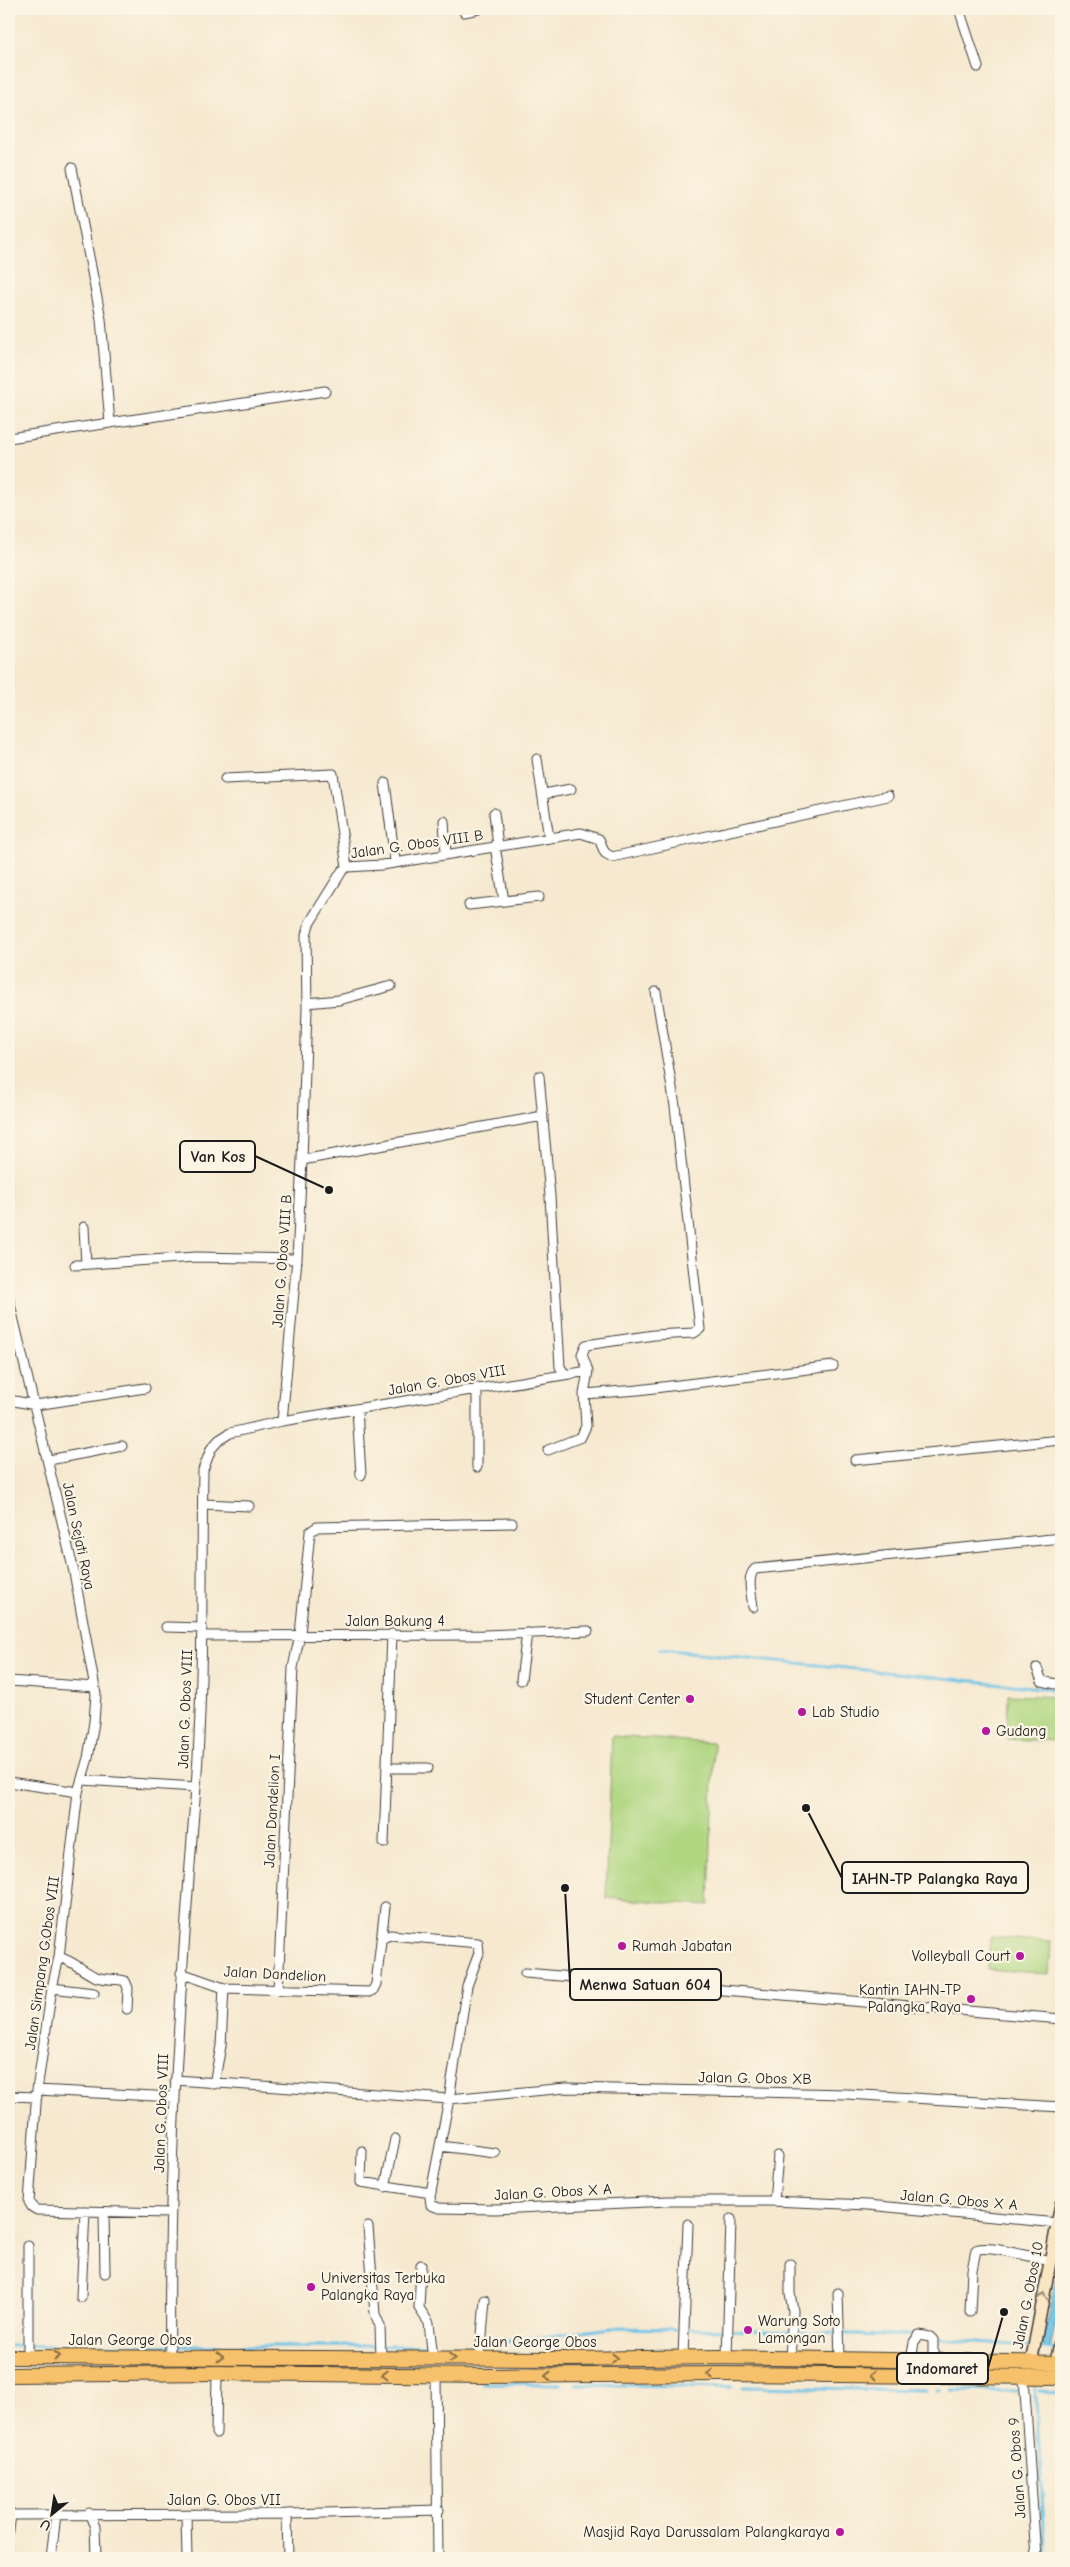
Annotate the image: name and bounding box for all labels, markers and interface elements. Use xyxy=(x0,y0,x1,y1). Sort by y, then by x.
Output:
street label: Jalan G. Obos VIII B xyxy=(350,826,484,862)
callout: Van Kos xyxy=(180,1141,255,1172)
text: Van Kos xyxy=(191,1148,245,1166)
street label: Jalan G. Obos VIII B xyxy=(268,1194,296,1328)
street label: Jalan G. Obos VIII xyxy=(387,1361,507,1399)
street label: Jalan Sejati Raya xyxy=(59,1481,99,1591)
street label: Jalan Bakung 4 xyxy=(345,1612,445,1630)
street label: Jalan G. Obos VIII xyxy=(174,1649,196,1769)
place label: Student Center xyxy=(584,1690,680,1708)
marker: Student Center xyxy=(684,1693,696,1705)
place label: Lab Studio xyxy=(812,1703,880,1721)
marker: Lab Studio xyxy=(796,1706,808,1718)
place label: Gudang xyxy=(996,1722,1046,1740)
marker: Gudang xyxy=(980,1725,992,1737)
street label: Jalan Dandelion I xyxy=(260,1754,284,1868)
callout: IAHN-TP Palangka Raya xyxy=(842,1862,1028,1893)
text: IAHN-TP Palangka Raya xyxy=(852,1870,1018,1888)
street label: Jalan Simpang G.Obos VIII xyxy=(21,1875,63,2051)
place label: Rumah Jabatan xyxy=(632,1937,732,1955)
marker: Rumah Jabatan xyxy=(616,1940,628,1952)
place label: Volleyball Court xyxy=(912,1947,1011,1965)
marker: Volleyball Court xyxy=(1014,1950,1026,1962)
street label: Jalan Dandelion xyxy=(223,1962,327,1986)
callout: Menwa Satuan 604 xyxy=(570,1969,721,2000)
text: Menwa Satuan 604 xyxy=(579,1976,711,1994)
place label: Kantin IAHN-TP Palangka Raya xyxy=(859,1981,962,2016)
marker: Kantin IAHN-TP Palangka Raya xyxy=(965,1993,977,2005)
street label: Jalan G. Obos VIII xyxy=(150,2053,172,2173)
street label: Jalan G. Obos XB xyxy=(698,2068,812,2088)
street label: Jalan G. Obos X A xyxy=(494,2180,613,2204)
street label: Jalan G. Obos X A xyxy=(900,2186,1019,2214)
street label: Jalan G. Obos 10 xyxy=(1009,2240,1047,2350)
place label: Universitas Terbuka Palangka Raya xyxy=(321,2269,445,2304)
marker: Universitas Terbuka Palangka Raya xyxy=(305,2281,317,2293)
one-way arrow xyxy=(1038,2291,1048,2300)
place label: Warung Soto Lamongan xyxy=(758,2312,841,2347)
marker: Warung Soto Lamongan xyxy=(742,2324,754,2336)
street label: Jalan George Obos xyxy=(69,2331,191,2349)
street label: Jalan George Obos xyxy=(474,2333,596,2351)
one-way arrow xyxy=(54,2351,62,2361)
one-way arrow xyxy=(216,2352,224,2362)
one-way arrow xyxy=(449,2353,457,2363)
one-way arrow xyxy=(612,2353,619,2363)
callout: Indomaret xyxy=(897,2353,988,2384)
text: Indomaret xyxy=(906,2360,979,2378)
one-way arrow xyxy=(706,2369,714,2379)
one-way arrow xyxy=(381,2370,388,2380)
one-way arrow xyxy=(868,2370,876,2380)
one-way arrow xyxy=(543,2371,551,2381)
street label: Jalan G. Obos 9 xyxy=(1004,2417,1030,2519)
north arrow xyxy=(28,2490,78,2540)
street label: Jalan G. Obos VII xyxy=(167,2491,281,2509)
text: U xyxy=(37,2515,54,2535)
place label: Masjid Raya Darussalam Palangkaraya xyxy=(583,2523,830,2541)
marker: Masjid Raya Darussalam Palangkaraya xyxy=(834,2526,846,2538)

